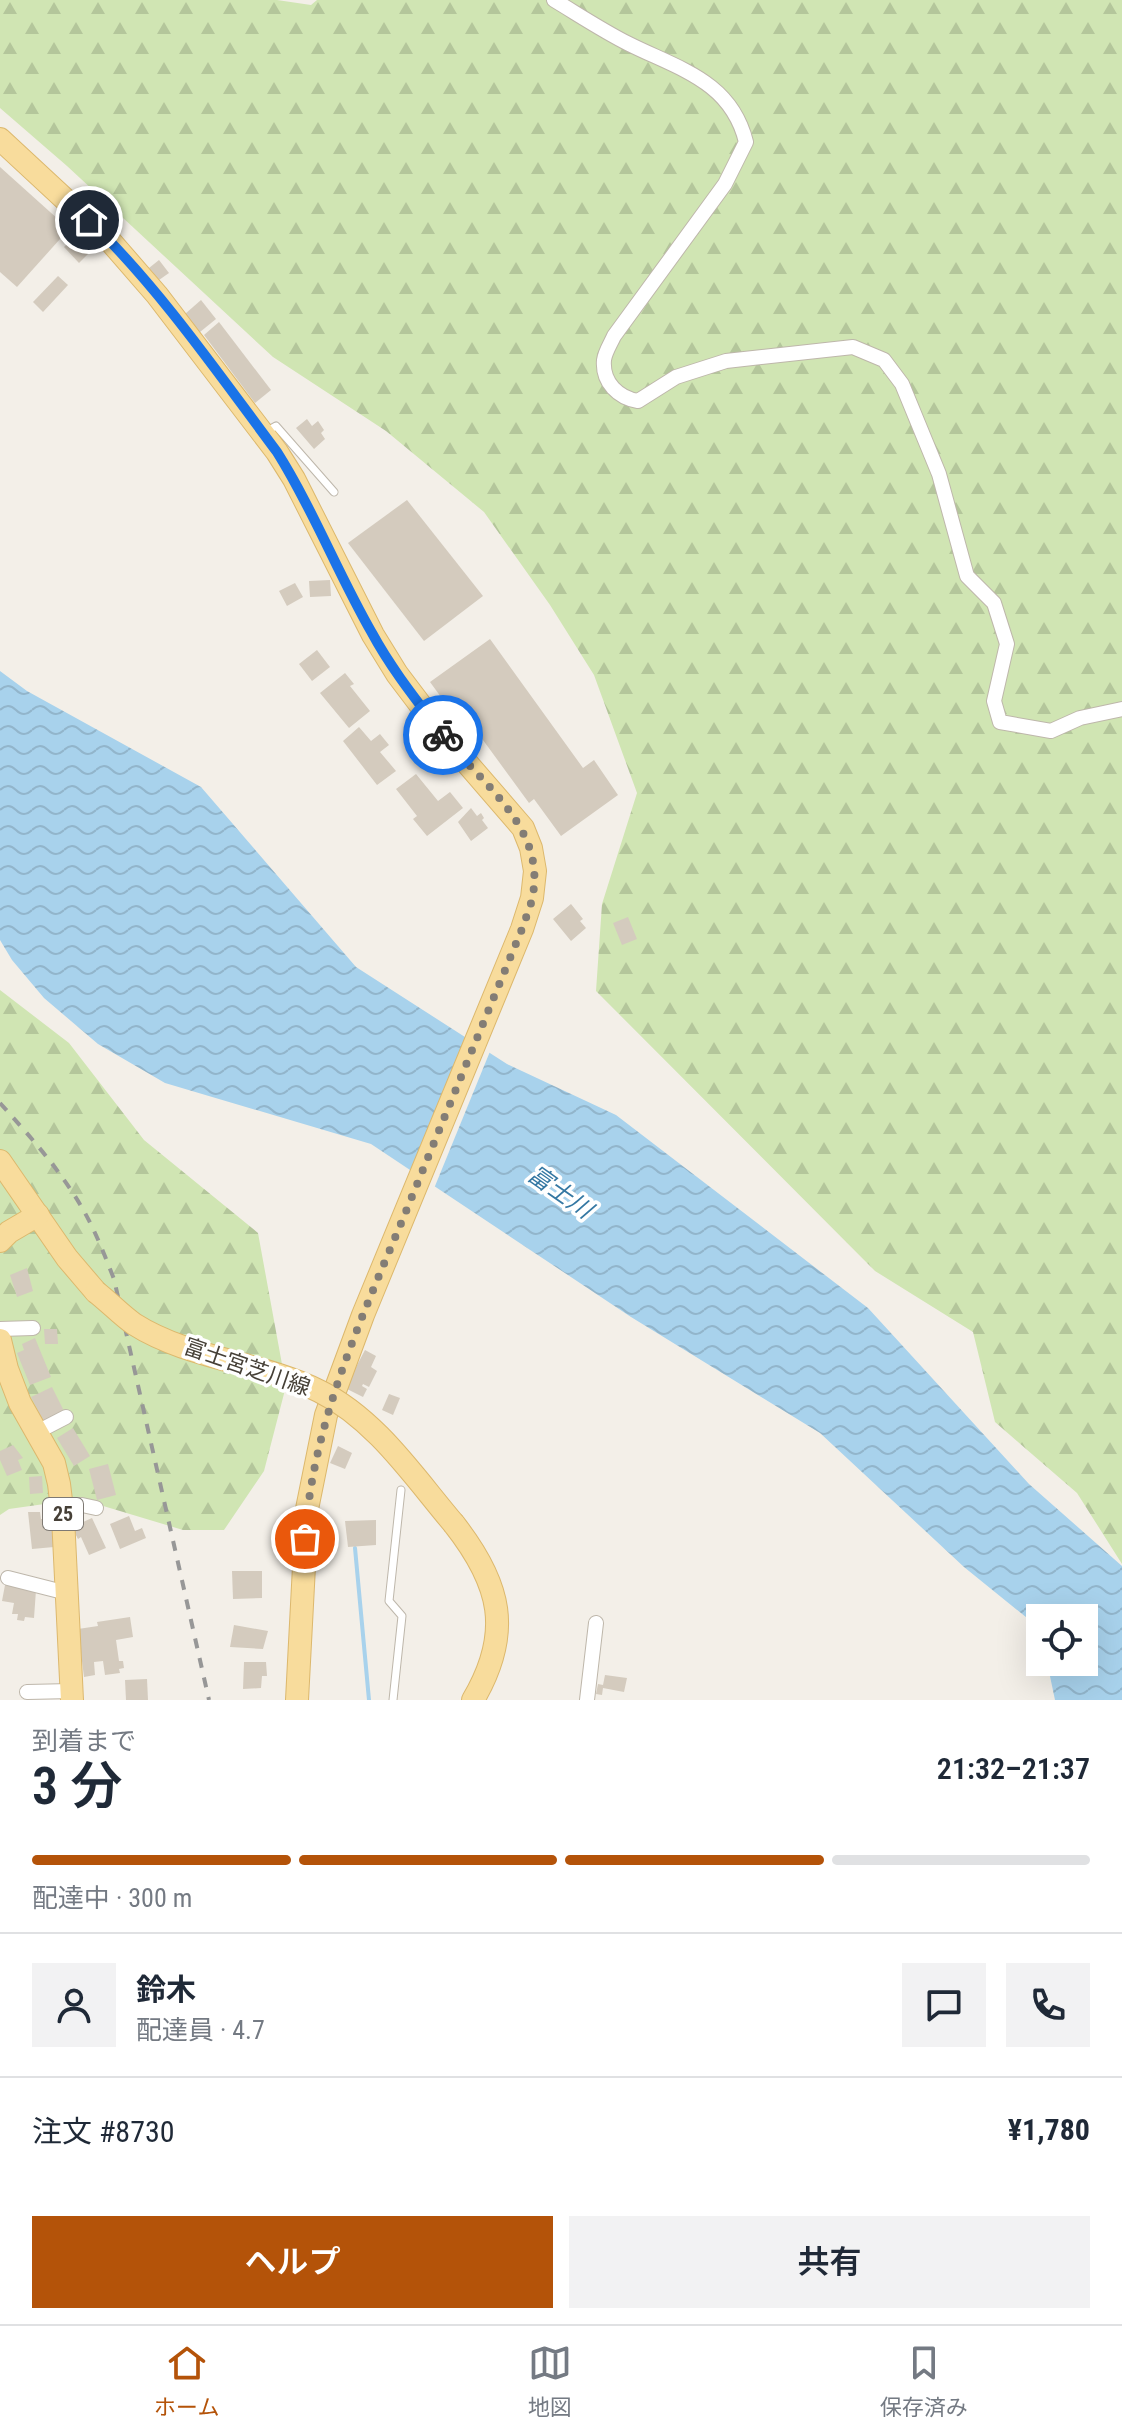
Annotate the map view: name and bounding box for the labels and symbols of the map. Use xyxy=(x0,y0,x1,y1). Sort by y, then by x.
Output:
pin xyxy=(55,186,123,254)
courier xyxy=(403,695,483,775)
water label: 富士川 xyxy=(522,1160,600,1226)
street label: 富士宮芝川線 xyxy=(181,1334,313,1400)
road number: 25 xyxy=(43,1498,83,1530)
pin xyxy=(271,1505,339,1573)

